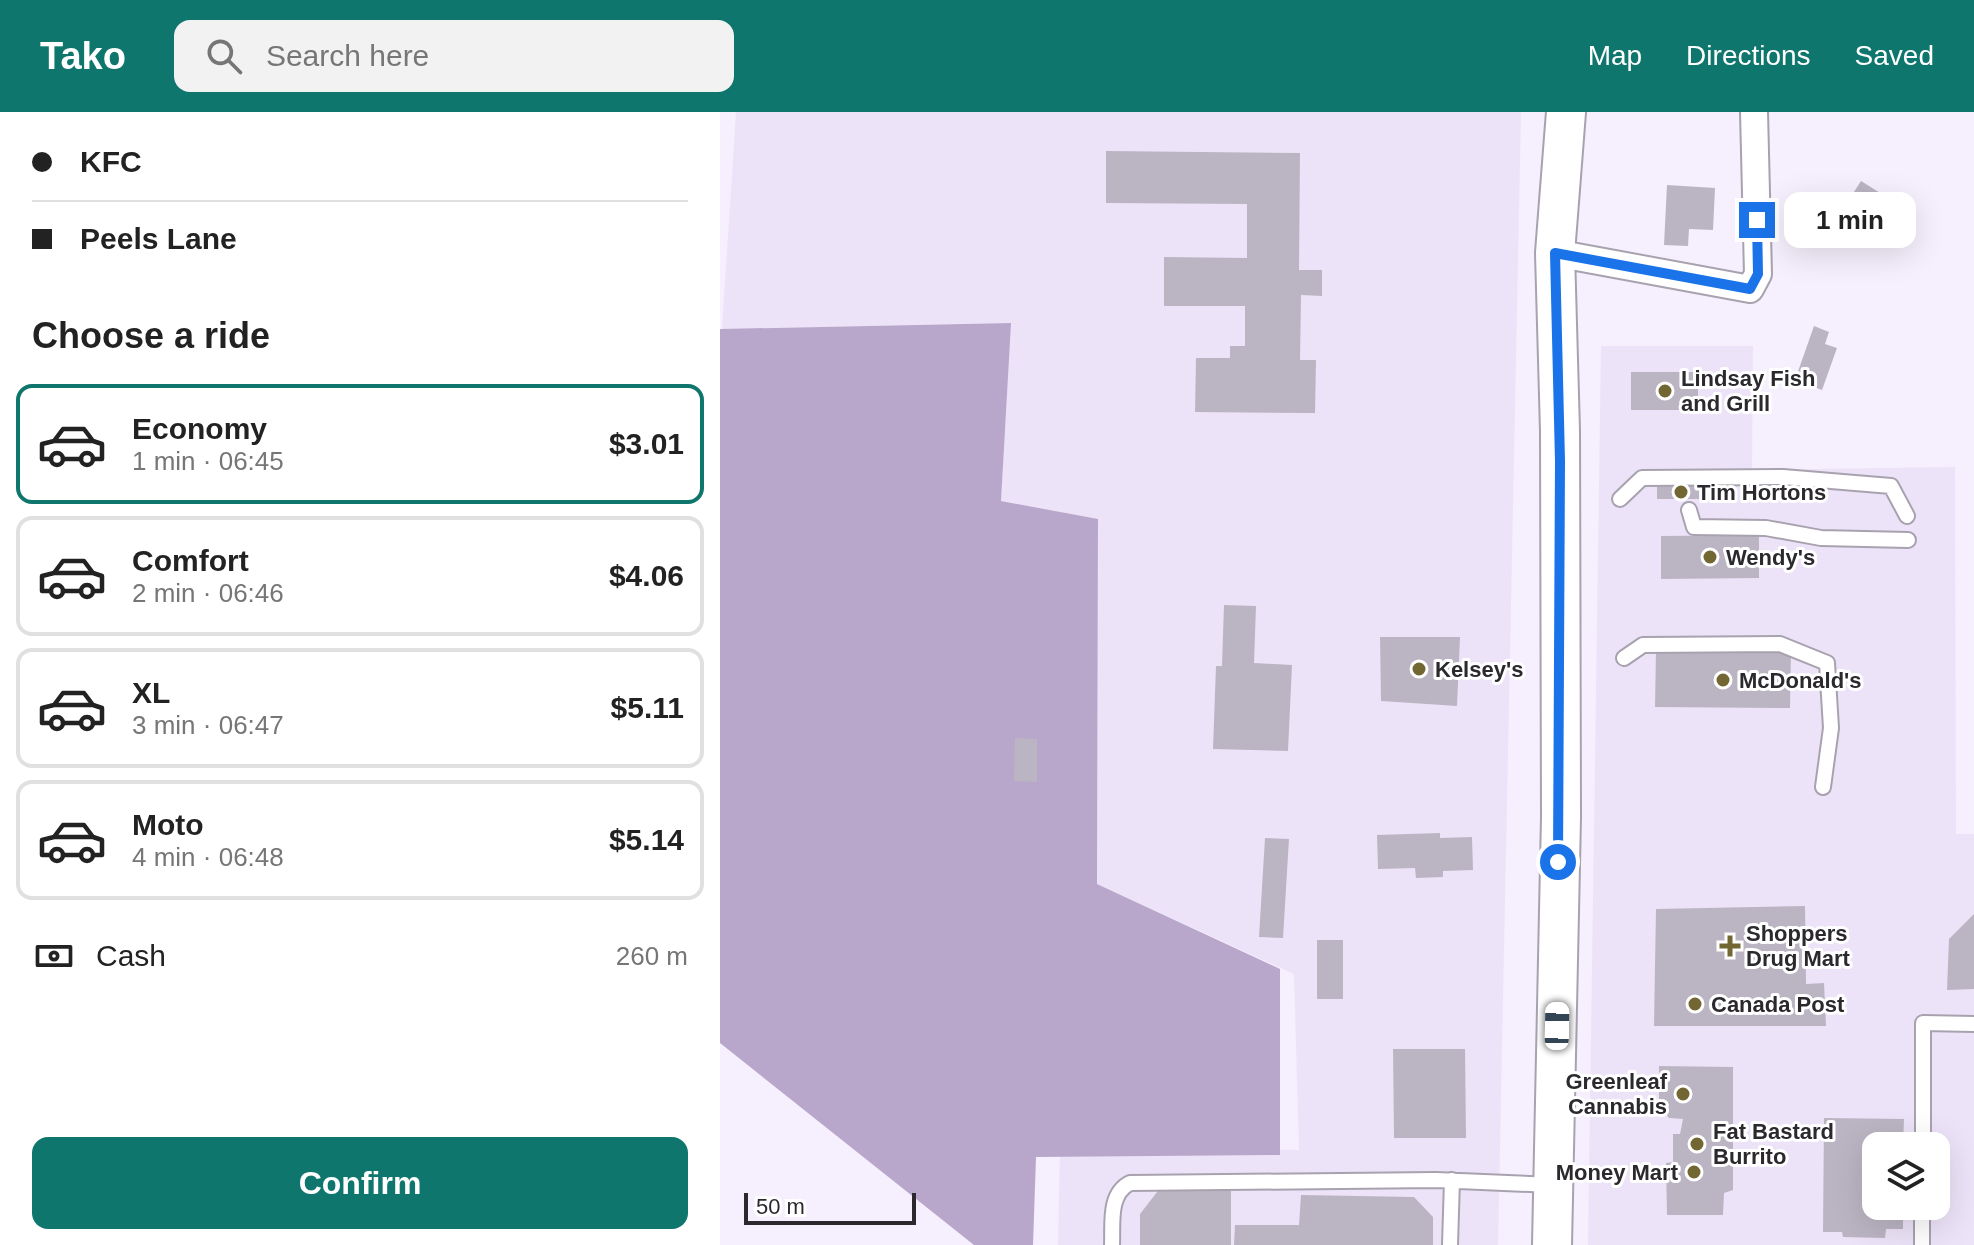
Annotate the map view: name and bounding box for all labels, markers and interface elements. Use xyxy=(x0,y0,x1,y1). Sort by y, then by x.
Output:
search box xyxy=(174,20,734,92)
icon: search xyxy=(202,34,246,78)
text: Tako xyxy=(40,35,126,77)
text: Search here xyxy=(266,39,429,72)
text: Map xyxy=(1588,40,1642,71)
text: Directions xyxy=(1686,40,1811,71)
text: Saved xyxy=(1855,40,1934,71)
text: KFC xyxy=(80,145,142,178)
callout: 1 min xyxy=(1785,192,1917,248)
route end xyxy=(1739,202,1775,238)
text: 1 min xyxy=(1816,205,1884,235)
text: Peels Lane xyxy=(80,222,237,255)
text: Choose a ride xyxy=(32,315,270,356)
place label: Lindsay Fish and Grill xyxy=(1681,366,1815,416)
marker: Lindsay Fish and Grill xyxy=(1656,382,1674,400)
icon: car xyxy=(36,408,108,480)
text: Economy xyxy=(132,412,267,445)
text: $3.01 xyxy=(609,427,684,460)
text: 1 min · 06:45 xyxy=(132,446,284,476)
place label: Tim Hortons xyxy=(1697,480,1826,505)
marker: Tim Hortons xyxy=(1672,483,1690,501)
icon: car xyxy=(36,540,108,612)
text: Comfort xyxy=(132,544,249,577)
place label: Wendy's xyxy=(1726,545,1815,570)
marker: Wendy's xyxy=(1701,548,1719,566)
text: $4.06 xyxy=(609,559,684,592)
text: 2 min · 06:46 xyxy=(132,578,284,608)
place label: Kelsey's xyxy=(1435,657,1523,682)
marker: Kelsey's xyxy=(1410,660,1428,678)
place label: McDonald's xyxy=(1739,668,1862,693)
marker: McDonald's xyxy=(1714,671,1732,689)
icon: car xyxy=(36,672,108,744)
text: XL xyxy=(132,676,170,709)
text: $5.11 xyxy=(611,691,684,724)
text: 3 min · 06:47 xyxy=(132,710,284,740)
icon: car xyxy=(36,804,108,876)
text: Moto xyxy=(132,808,204,841)
text: $5.14 xyxy=(609,823,684,856)
text: 4 min · 06:48 xyxy=(132,842,284,872)
route start xyxy=(1540,844,1576,880)
place label: Shoppers Drug Mart xyxy=(1746,921,1851,971)
icon: cash xyxy=(32,934,76,978)
marker: Shoppers Drug Mart xyxy=(1721,937,1739,955)
text: Cash xyxy=(96,939,166,972)
text: 260 m xyxy=(616,941,688,971)
place label: Canada Post xyxy=(1711,992,1845,1017)
marker: Canada Post xyxy=(1686,995,1704,1013)
car xyxy=(1545,1002,1569,1050)
place label: Greenleaf Cannabis xyxy=(1566,1069,1668,1119)
marker: Greenleaf Cannabis xyxy=(1674,1085,1692,1103)
place label: Fat Bastard Burrito xyxy=(1713,1119,1834,1169)
map controls xyxy=(1862,1132,1950,1220)
button: layers xyxy=(1862,1132,1950,1220)
marker: Fat Bastard Burrito xyxy=(1688,1135,1706,1153)
button: Confirm xyxy=(32,1137,688,1229)
place label: Money Mart xyxy=(1556,1160,1679,1185)
marker: Money Mart xyxy=(1685,1163,1703,1181)
scale bar xyxy=(744,1189,916,1225)
text: 50 m xyxy=(756,1194,805,1219)

